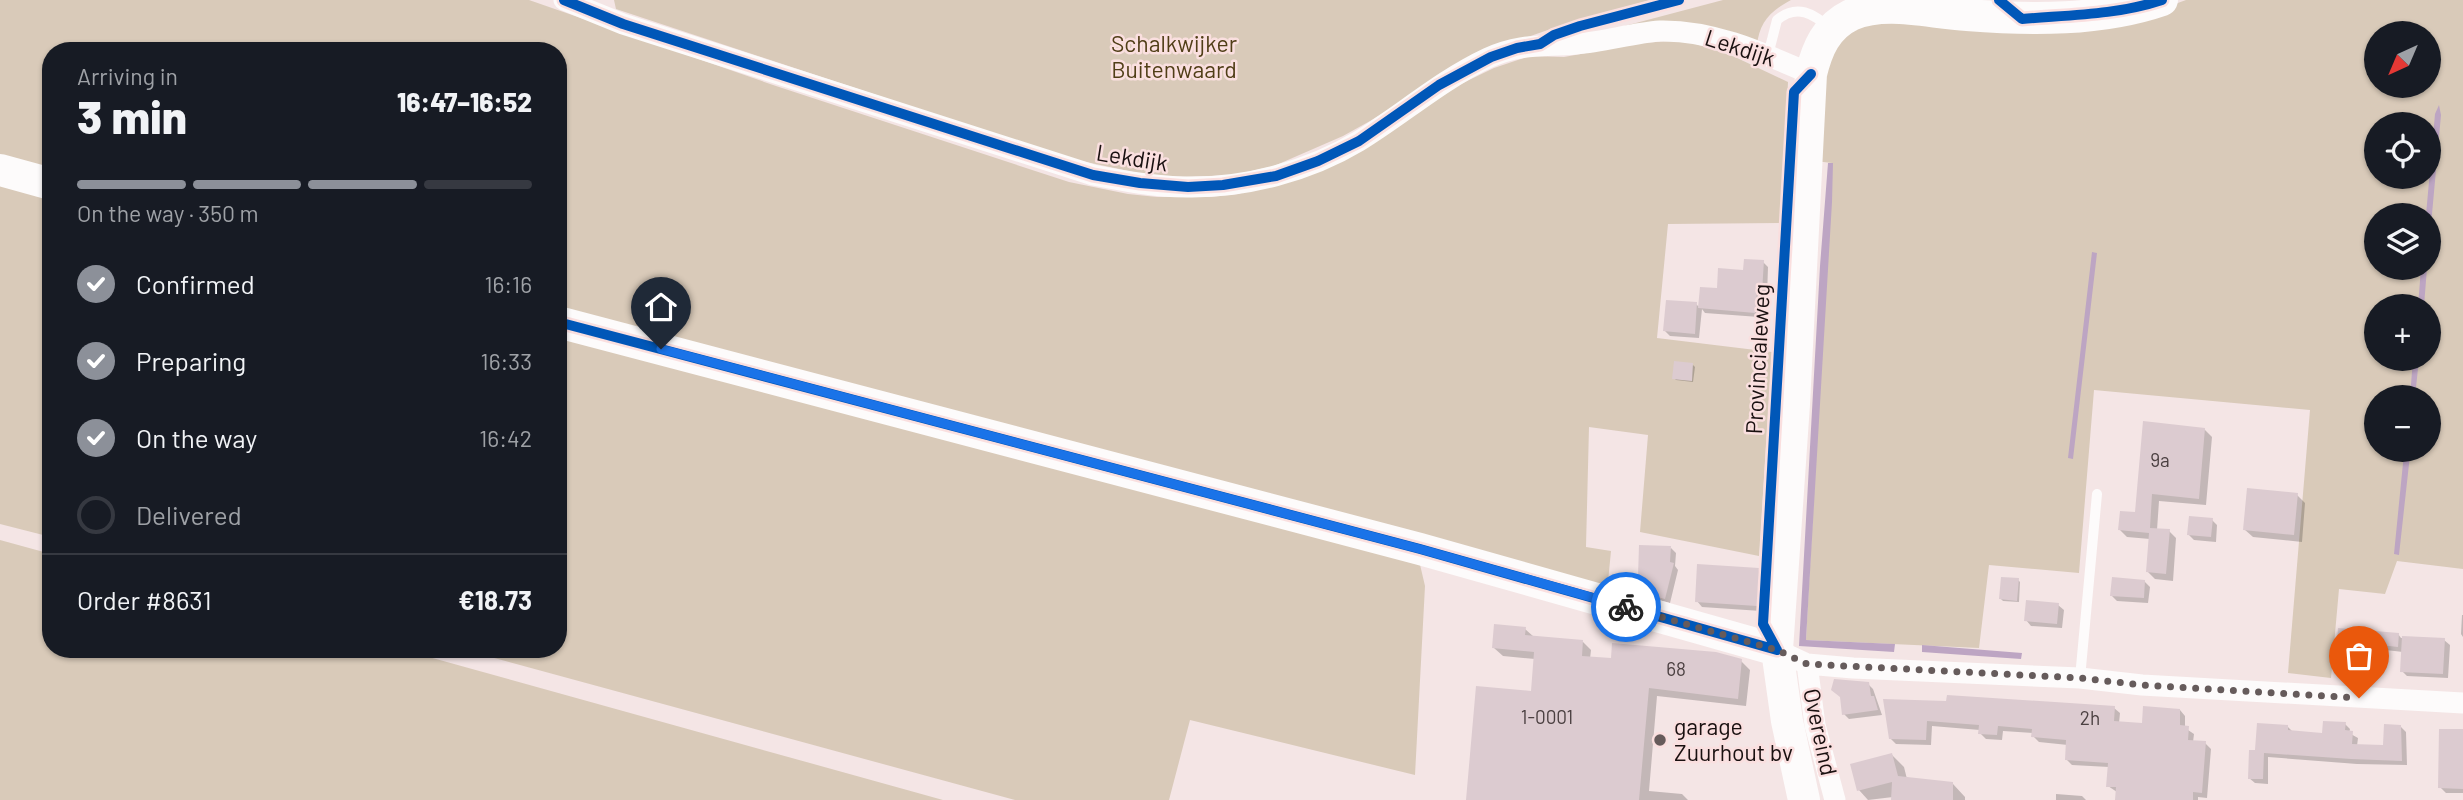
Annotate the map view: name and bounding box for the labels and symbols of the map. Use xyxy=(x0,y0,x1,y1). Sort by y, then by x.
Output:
north arrow xyxy=(2364,21,2441,98)
street label: Lekdijk xyxy=(1702,23,1779,71)
park label: Schalkwijker Buitenwaard xyxy=(1111,29,1238,83)
street label: Lekdijk xyxy=(1094,138,1170,176)
pin xyxy=(631,277,691,349)
street label: Provincialeweg xyxy=(1739,283,1775,435)
house number: 9a xyxy=(2150,448,2170,471)
courier xyxy=(1591,572,1661,642)
pin xyxy=(2329,626,2389,698)
house number: 68 xyxy=(1666,657,1686,680)
street label: Overeind xyxy=(1798,686,1844,778)
house number: 1-0001 xyxy=(1521,705,1573,728)
house number: 2h xyxy=(2080,706,2100,729)
place label: garage Zuurhout bv xyxy=(1674,712,1793,766)
marker: garage Zuurhout bv xyxy=(1652,732,1668,748)

